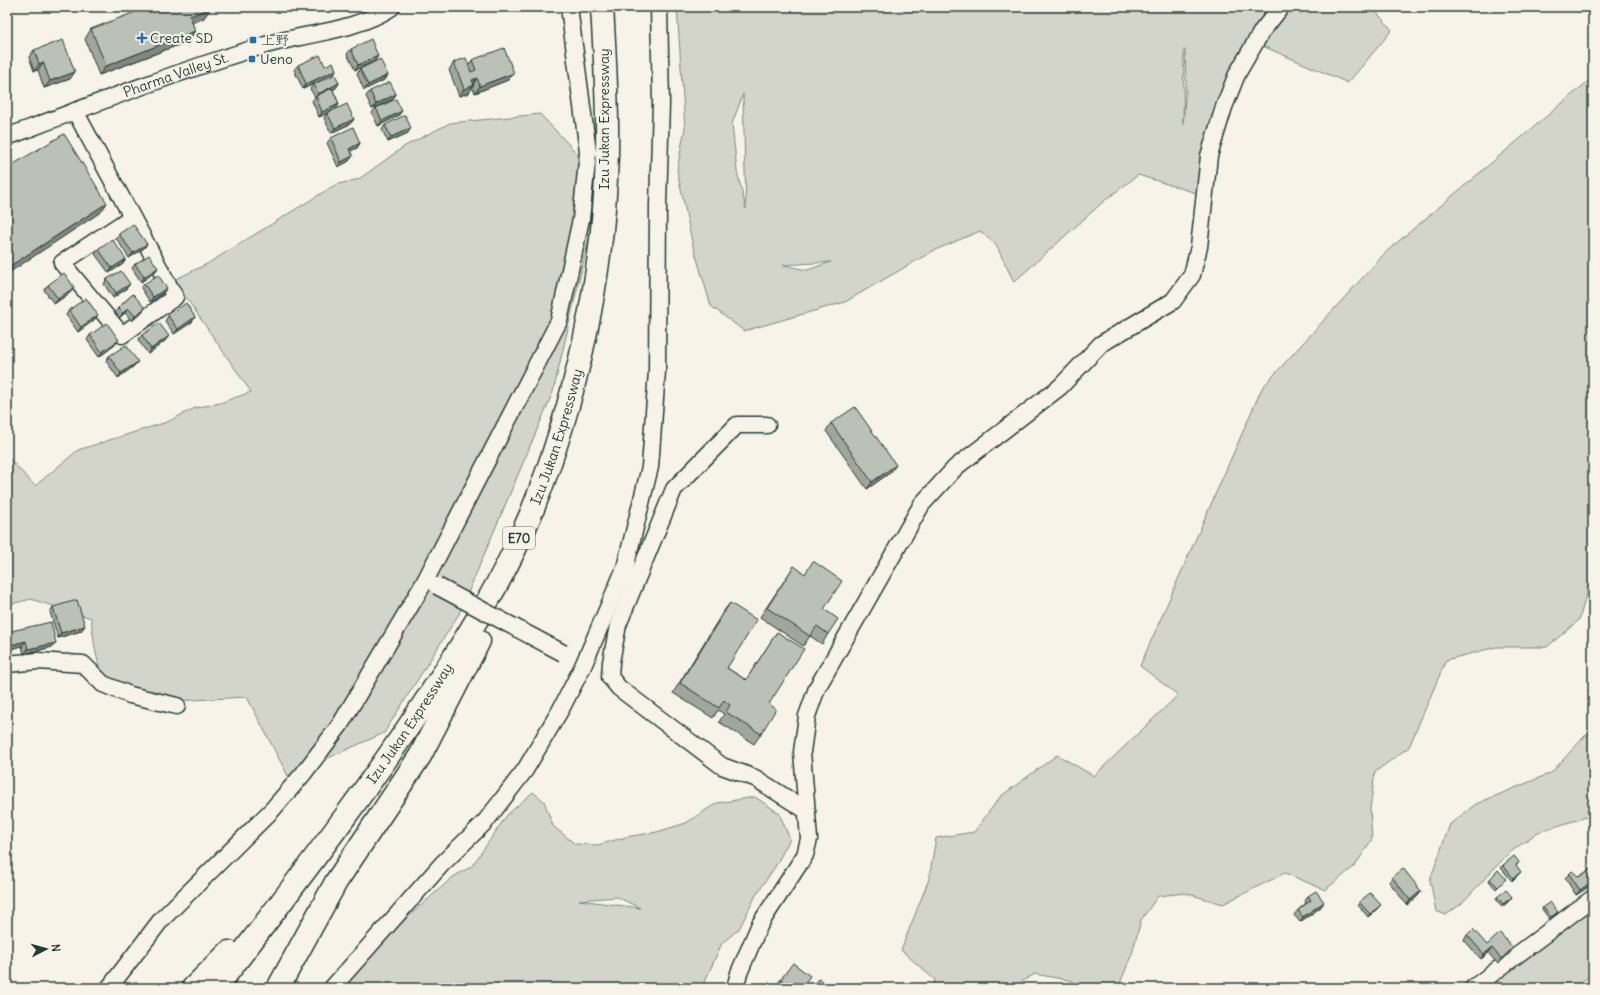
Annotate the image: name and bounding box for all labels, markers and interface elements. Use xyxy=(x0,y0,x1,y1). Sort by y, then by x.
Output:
place label: Create SD xyxy=(150,29,213,47)
place label: 上野 xyxy=(261,31,289,49)
marker: Create SD xyxy=(137,33,147,43)
marker: 上野 xyxy=(248,35,258,45)
street label: Pharma Valley St. xyxy=(121,48,231,101)
street label: Izu Jukan Expressway xyxy=(595,48,613,190)
place label: Ueno xyxy=(260,50,293,68)
marker: Ueno xyxy=(247,54,257,64)
street label: Izu Jukan Expressway xyxy=(526,367,586,507)
road number: E70 xyxy=(503,527,535,549)
street label: Izu Jukan Expressway xyxy=(363,660,457,787)
north arrow xyxy=(26,929,66,969)
text: N xyxy=(49,943,63,952)

